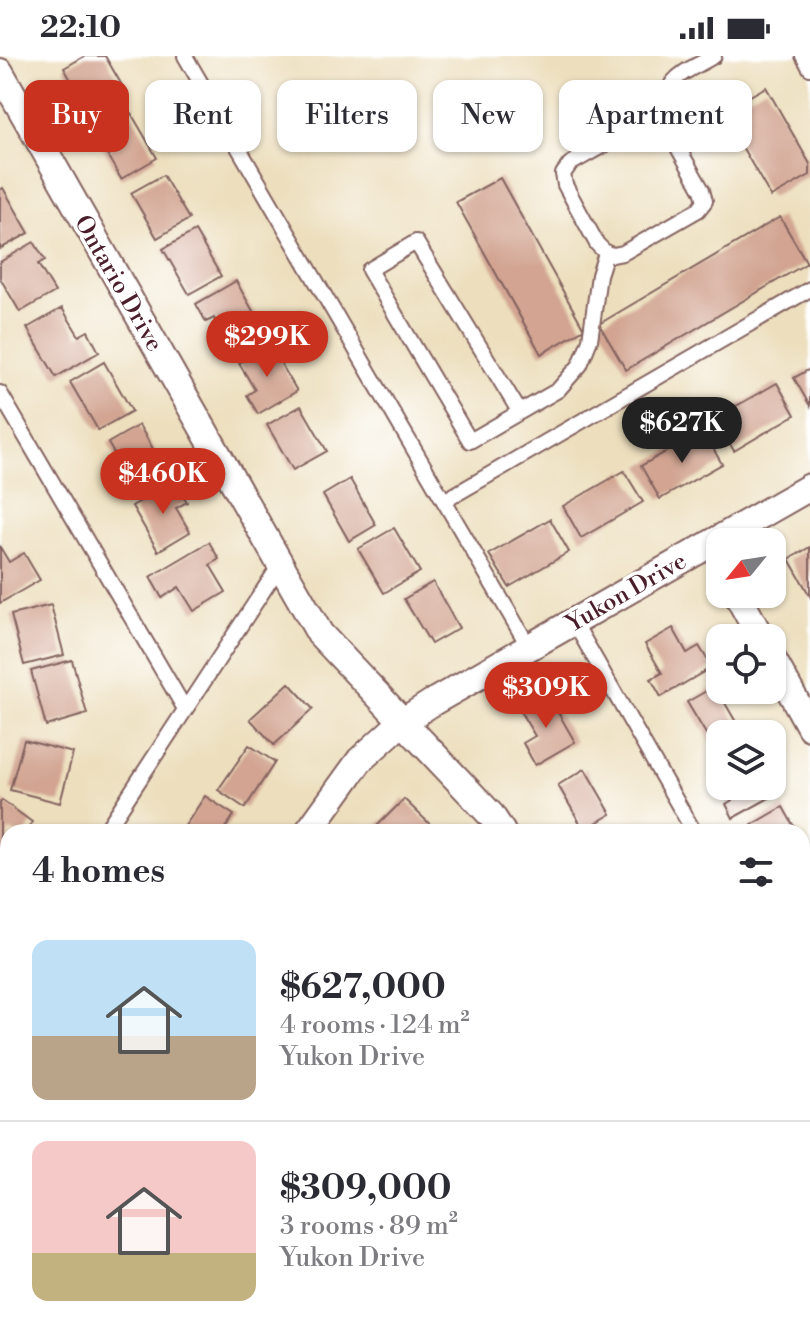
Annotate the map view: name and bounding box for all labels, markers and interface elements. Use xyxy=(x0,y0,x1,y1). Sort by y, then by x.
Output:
text: 22:10 xyxy=(40,9,121,47)
chip: Buy xyxy=(24,80,129,152)
chip: Rent xyxy=(145,80,261,152)
chip: Filters xyxy=(277,80,417,152)
chip: New xyxy=(433,80,543,152)
chip: Apartment xyxy=(559,80,752,152)
street label: Ontario Drive xyxy=(67,210,169,357)
pin: $299K xyxy=(211,311,323,379)
text: $299K xyxy=(224,321,310,353)
pin: $627K xyxy=(626,397,738,465)
text: $627K xyxy=(640,407,724,439)
pin: $460K xyxy=(107,448,219,516)
text: $460K xyxy=(118,458,208,490)
north arrow xyxy=(706,528,786,608)
map controls xyxy=(706,528,786,800)
street label: Yukon Drive xyxy=(559,546,692,640)
button: locate xyxy=(706,624,786,704)
pin: $309K xyxy=(490,662,602,730)
text: $309K xyxy=(502,672,590,704)
button: layers xyxy=(706,720,786,800)
icon: filters xyxy=(734,850,778,894)
text: 4 homes xyxy=(32,851,165,893)
text: $627,000 xyxy=(280,967,446,1009)
icon: home xyxy=(96,972,192,1068)
text: 4 rooms · 124 m² xyxy=(280,1009,470,1041)
text: Yukon Drive xyxy=(280,1041,425,1073)
text: $309,000 xyxy=(280,1168,451,1210)
icon: home xyxy=(96,1173,192,1269)
text: 3 rooms · 89 m² xyxy=(280,1210,458,1242)
text: Yukon Drive xyxy=(280,1242,425,1274)

